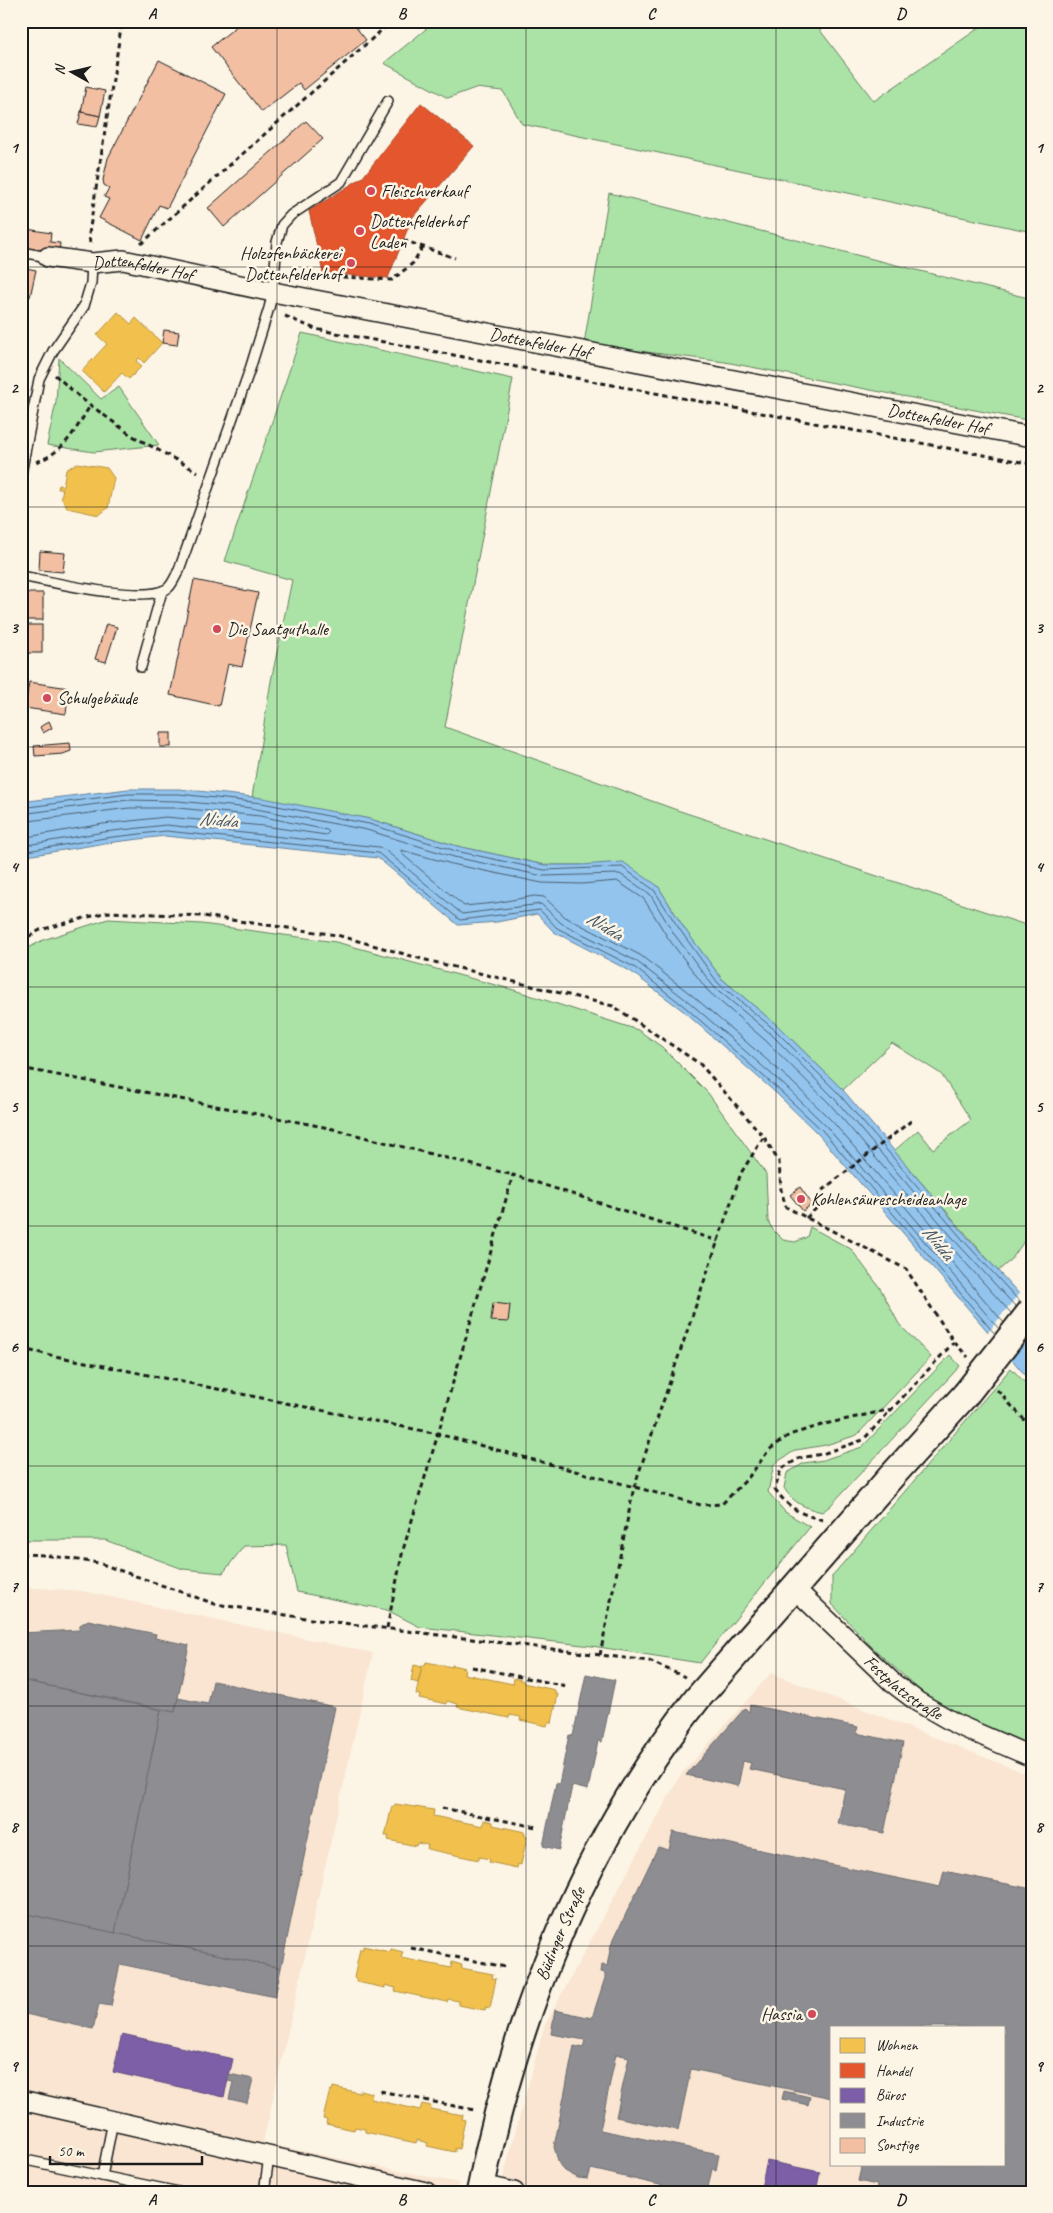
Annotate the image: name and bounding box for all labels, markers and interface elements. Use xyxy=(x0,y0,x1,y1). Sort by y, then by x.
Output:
text: A xyxy=(148,4,158,24)
text: B xyxy=(398,4,408,24)
text: C xyxy=(647,4,657,24)
text: D xyxy=(896,4,907,24)
north arrow xyxy=(48,48,98,98)
text: N xyxy=(51,62,69,76)
text: 1 xyxy=(10,138,19,158)
text: 1 xyxy=(1035,138,1044,158)
place label: Fleischverkauf xyxy=(381,180,471,202)
marker: Fleischverkauf xyxy=(365,185,377,197)
place label: Dottenfelderhof Laden xyxy=(370,210,471,253)
marker: Dottenfelderhof Laden xyxy=(354,225,366,237)
place label: Holzofenbäckerei Dottenfelderhof xyxy=(240,242,346,285)
street label: Dottenfelder Hof xyxy=(91,249,199,287)
marker: Holzofenbäckerei Dottenfelderhof xyxy=(345,257,357,269)
street label: Dottenfelder Hof xyxy=(488,323,596,364)
text: 2 xyxy=(10,378,19,398)
text: 2 xyxy=(1035,378,1044,398)
street label: Dottenfelder Hof xyxy=(886,399,994,440)
text: 3 xyxy=(10,618,19,638)
place label: Die Saatguthalle xyxy=(227,618,329,640)
text: 3 xyxy=(1035,618,1044,638)
marker: Die Saatguthalle xyxy=(211,623,223,635)
place label: Schulgebäude xyxy=(57,687,138,709)
marker: Schulgebäude xyxy=(41,692,53,704)
water label: Nidda xyxy=(198,806,240,834)
text: 4 xyxy=(10,857,19,877)
text: 4 xyxy=(1035,857,1044,877)
water label: Nidda xyxy=(582,906,629,947)
text: 5 xyxy=(11,1097,20,1117)
text: 5 xyxy=(1036,1097,1045,1117)
place label: Kohlensäurescheideanlage xyxy=(811,1188,967,1210)
marker: Kohlensäurescheideanlage xyxy=(795,1193,807,1205)
water label: Nidda xyxy=(917,1220,961,1267)
text: 6 xyxy=(10,1337,19,1357)
text: 6 xyxy=(1035,1337,1044,1357)
text: 7 xyxy=(10,1577,19,1597)
text: 7 xyxy=(1035,1577,1044,1597)
street label: Festplatzstraße xyxy=(859,1650,947,1725)
text: 8 xyxy=(10,1817,19,1837)
text: 8 xyxy=(1035,1817,1044,1837)
street label: Büdinger Straße xyxy=(530,1882,590,1983)
place label: Hassia xyxy=(761,2003,804,2025)
marker: Hassia xyxy=(806,2008,818,2020)
legend xyxy=(830,2026,1006,2166)
text: Wohnen xyxy=(876,2036,919,2055)
text: 9 xyxy=(10,2056,19,2076)
text: 9 xyxy=(1035,2056,1044,2076)
text: Handel xyxy=(876,2062,914,2081)
text: Büros xyxy=(876,2086,907,2105)
text: Industrie xyxy=(876,2112,924,2131)
scale bar xyxy=(50,2133,202,2165)
text: Sonstige xyxy=(876,2136,919,2155)
text: 50 m xyxy=(58,2142,85,2161)
text: A xyxy=(148,2190,158,2210)
text: B xyxy=(398,2190,408,2210)
text: C xyxy=(647,2190,657,2210)
text: D xyxy=(896,2190,907,2210)

